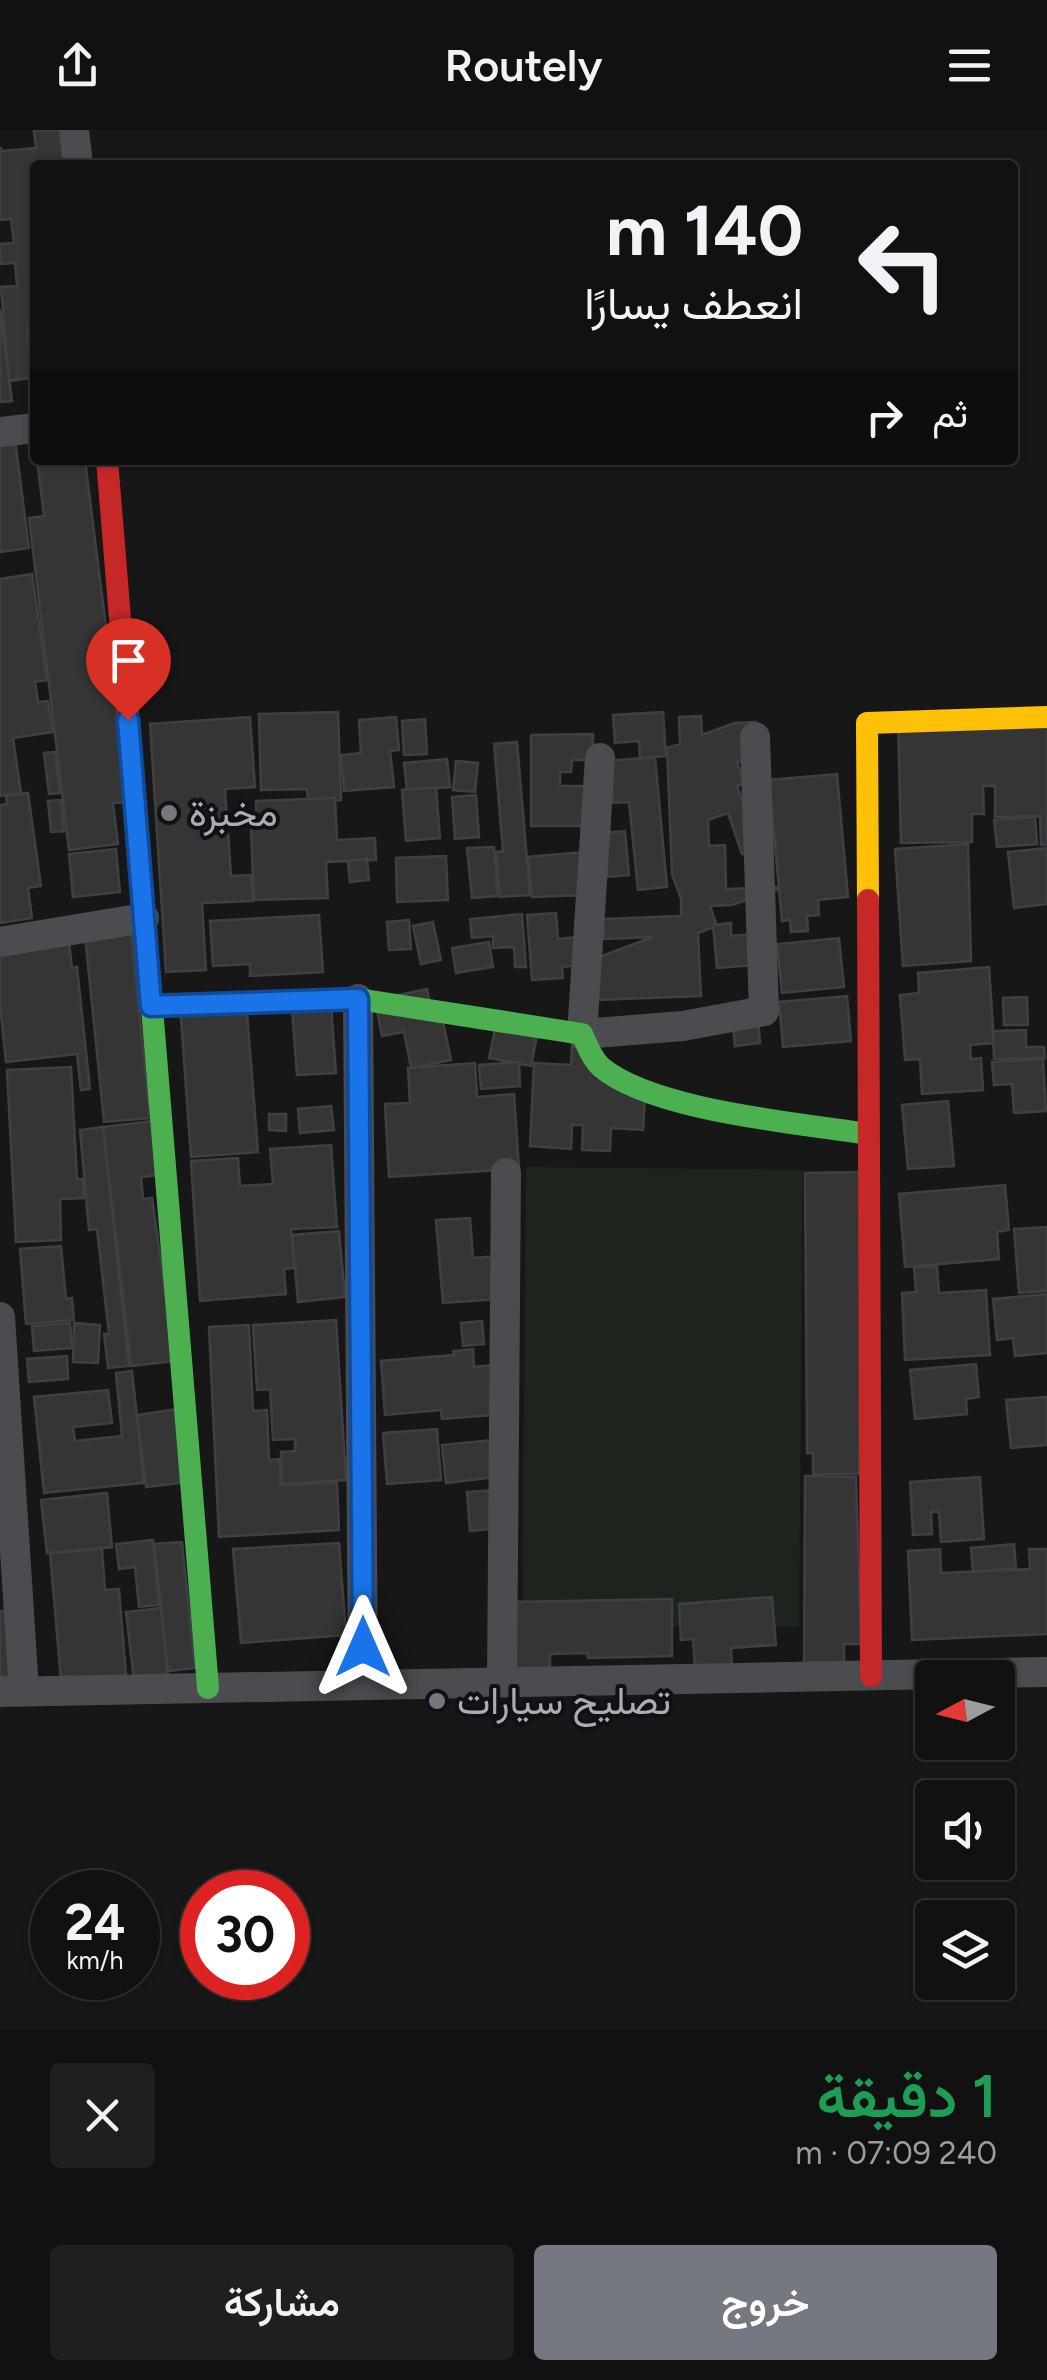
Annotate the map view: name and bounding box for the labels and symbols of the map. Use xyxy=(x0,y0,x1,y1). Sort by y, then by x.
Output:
pin xyxy=(86,618,171,721)
place label: مخبزة xyxy=(189,790,278,836)
marker: مخبزة xyxy=(158,802,180,824)
position arrow xyxy=(311,1595,415,1699)
north arrow xyxy=(915,1660,1015,1760)
place label: تصليح سيارات xyxy=(457,1678,671,1727)
marker: تصليح سيارات xyxy=(426,1690,448,1712)
speed limit sign: 30 xyxy=(180,1870,310,2000)

